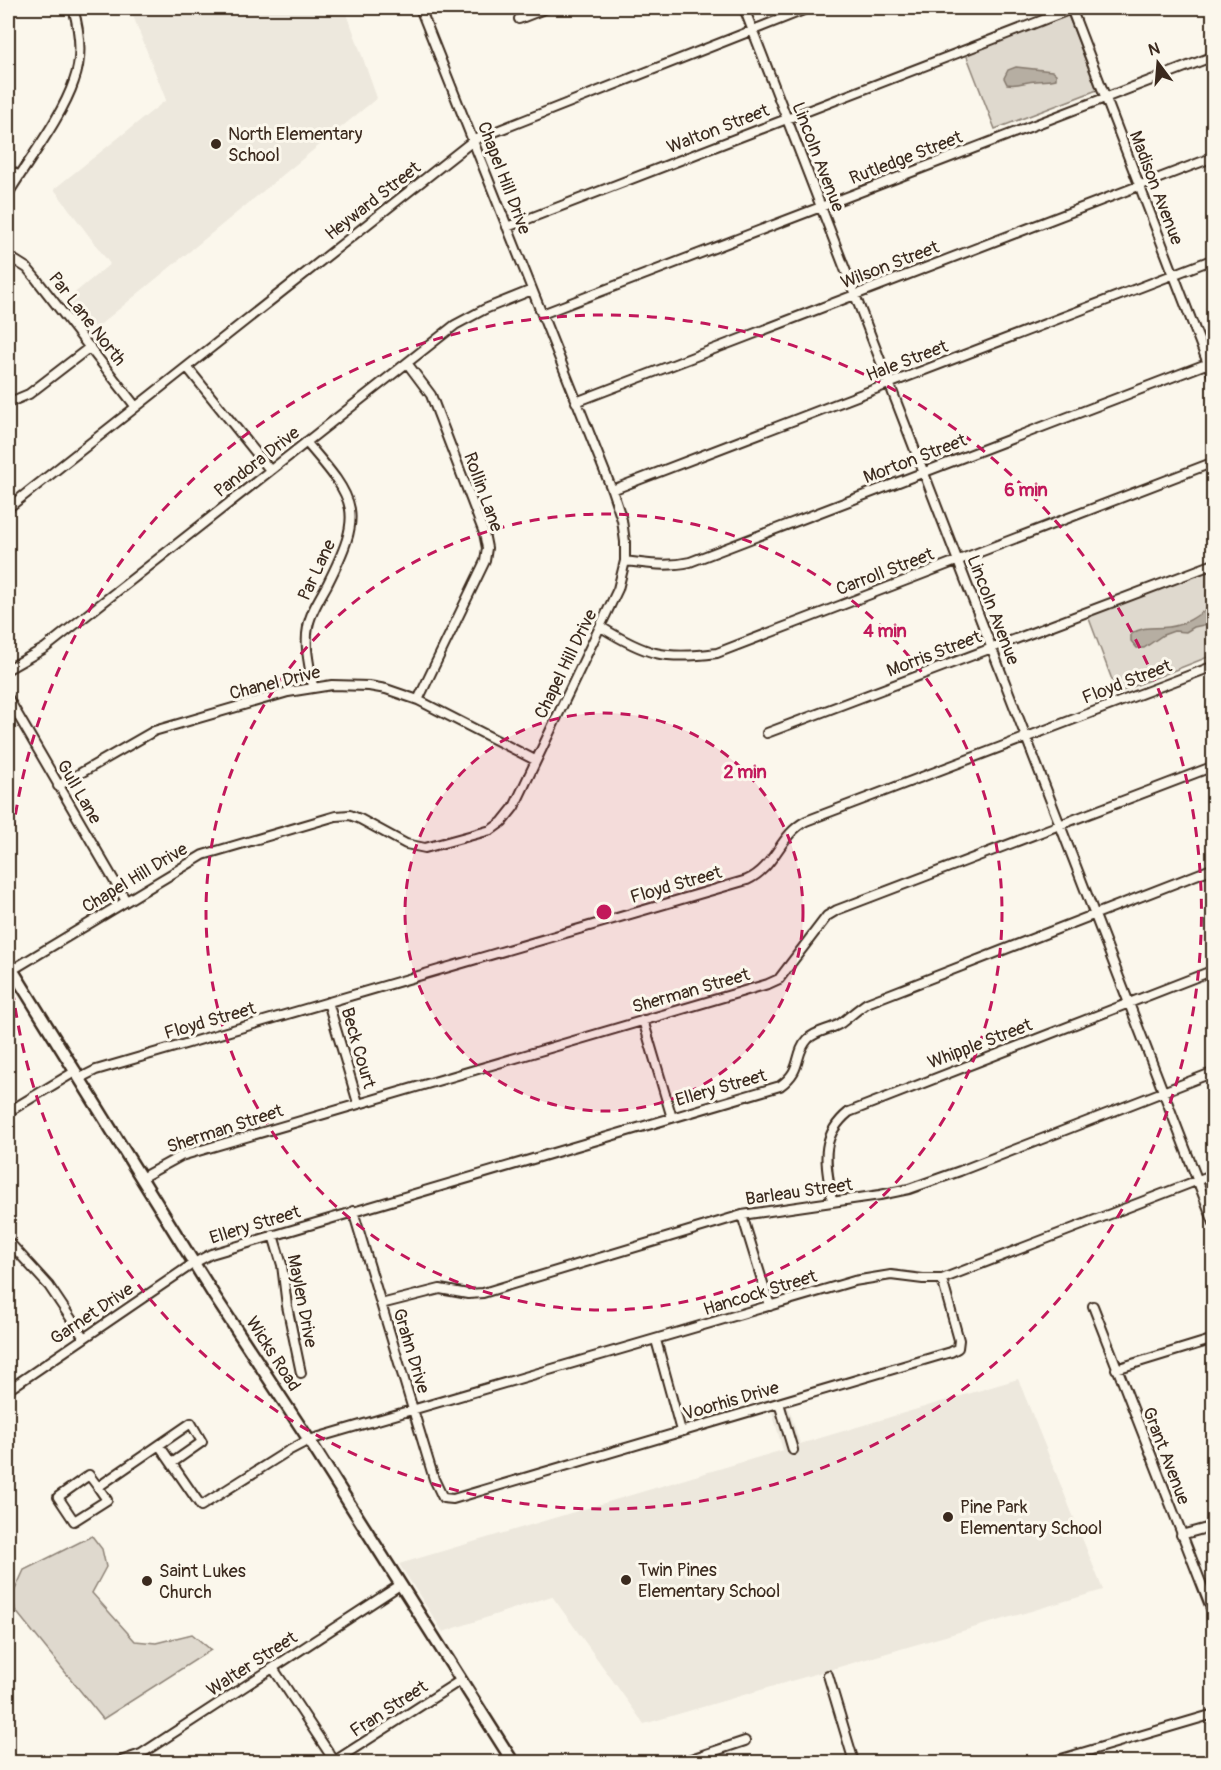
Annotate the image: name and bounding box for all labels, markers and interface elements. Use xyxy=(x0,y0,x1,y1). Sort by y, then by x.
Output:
north arrow xyxy=(1128,33,1188,93)
text: N xyxy=(1146,38,1162,61)
street label: Walton Street xyxy=(664,99,773,159)
street label: Lincoln Avenue xyxy=(786,99,850,215)
street label: Chapel Hill Drive xyxy=(472,118,536,238)
place label: North Elementary School xyxy=(228,123,363,167)
street label: Rutledge Street xyxy=(846,126,966,190)
street label: Madison Avenue xyxy=(1124,128,1188,248)
marker: North Elementary School xyxy=(209,137,223,151)
street label: Heyward Street xyxy=(320,156,426,246)
street label: Wilson Street xyxy=(838,235,943,294)
street label: Par Lane North xyxy=(43,267,131,371)
street label: Hale Street xyxy=(863,335,952,387)
street label: Pandora Drive xyxy=(210,421,305,503)
street label: Morton Street xyxy=(860,429,971,489)
street label: Rollin Lane xyxy=(458,449,508,535)
text: 6 min xyxy=(1004,479,1048,502)
street label: Par Lane xyxy=(293,536,341,604)
street label: Carroll Street xyxy=(833,543,938,601)
street label: Lincoln Avenue xyxy=(961,552,1025,668)
street label: Chapel Hill Drive xyxy=(530,605,602,723)
text: 4 min xyxy=(863,620,907,643)
street label: Morris Street xyxy=(883,625,985,683)
street label: Floyd Street xyxy=(1079,654,1176,710)
street label: Chanel Drive xyxy=(227,661,323,705)
street label: Gull Lane xyxy=(51,756,107,828)
text: 2 min xyxy=(723,761,767,784)
street label: Chapel Hill Drive xyxy=(78,837,192,918)
street label: Floyd Street xyxy=(628,861,725,909)
centre of rings xyxy=(594,902,614,922)
street label: Sherman Street xyxy=(630,963,753,1019)
street label: Floyd Street xyxy=(162,997,259,1045)
street label: Beck Court xyxy=(335,1005,381,1092)
street label: Whipple Street xyxy=(924,1013,1036,1074)
street label: Ellery Street xyxy=(673,1064,770,1112)
street label: Sherman Street xyxy=(164,1099,287,1159)
street label: Barleau Street xyxy=(744,1173,855,1211)
street label: Ellery Street xyxy=(207,1200,304,1250)
street label: Maylen Drive xyxy=(282,1253,322,1350)
street label: Hancock Street xyxy=(700,1265,820,1321)
street label: Garnet Drive xyxy=(46,1278,138,1350)
street label: Grahn Drive xyxy=(387,1306,435,1396)
street label: Wicks Road xyxy=(240,1312,306,1396)
street label: Voorhis Drive xyxy=(680,1376,782,1426)
street label: Grant Avenue xyxy=(1137,1404,1195,1508)
place label: Pine Park Elementary School xyxy=(960,1496,1102,1540)
marker: Pine Park Elementary School xyxy=(941,1510,955,1524)
place label: Twin Pines Elementary School xyxy=(638,1559,780,1603)
place label: Saint Lukes Church xyxy=(159,1560,246,1604)
marker: Twin Pines Elementary School xyxy=(619,1573,633,1587)
marker: Saint Lukes Church xyxy=(140,1574,154,1588)
street label: Walter Street xyxy=(202,1626,302,1702)
street label: Fran Street xyxy=(346,1675,433,1743)

